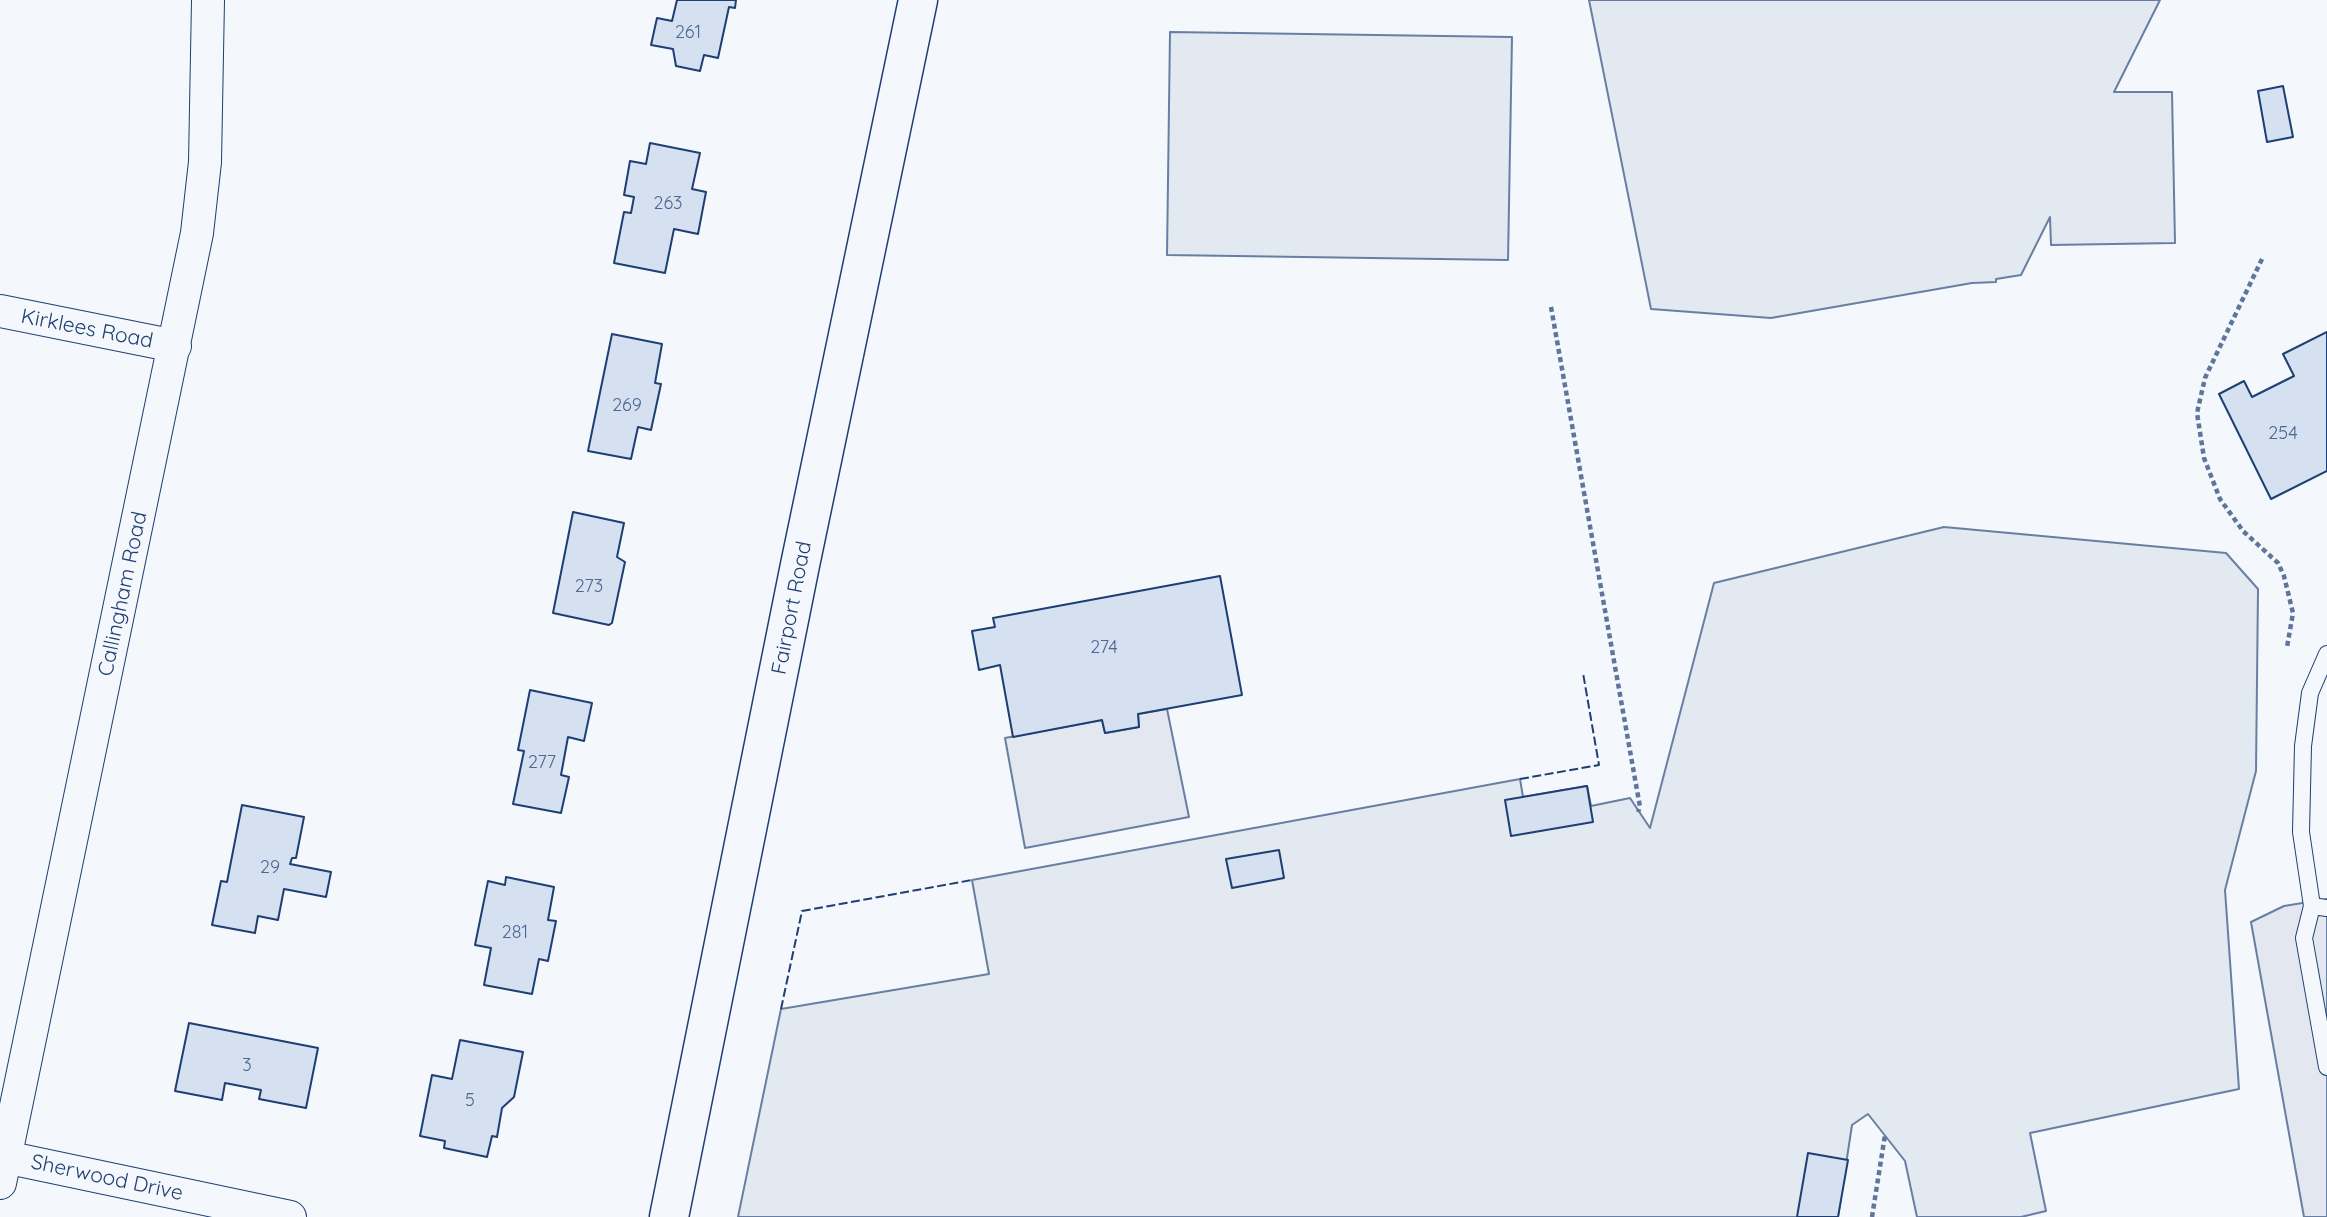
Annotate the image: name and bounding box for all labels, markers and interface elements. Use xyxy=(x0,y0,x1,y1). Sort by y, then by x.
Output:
house number: 261 xyxy=(675,22,701,44)
house number: 263 xyxy=(653,193,683,215)
street label: Kirklees Road xyxy=(19,304,155,354)
house number: 269 xyxy=(612,395,642,417)
house number: 254 xyxy=(2268,423,2298,445)
street label: Callingham Road xyxy=(93,509,153,679)
street label: Fairport Road xyxy=(767,539,817,677)
house number: 273 xyxy=(575,576,603,598)
house number: 274 xyxy=(1090,637,1118,659)
house number: 277 xyxy=(528,752,556,774)
house number: 29 xyxy=(260,857,280,879)
house number: 281 xyxy=(502,922,528,944)
house number: 3 xyxy=(242,1055,252,1077)
house number: 5 xyxy=(465,1090,475,1112)
street label: Sherwood Drive xyxy=(29,1150,185,1206)

